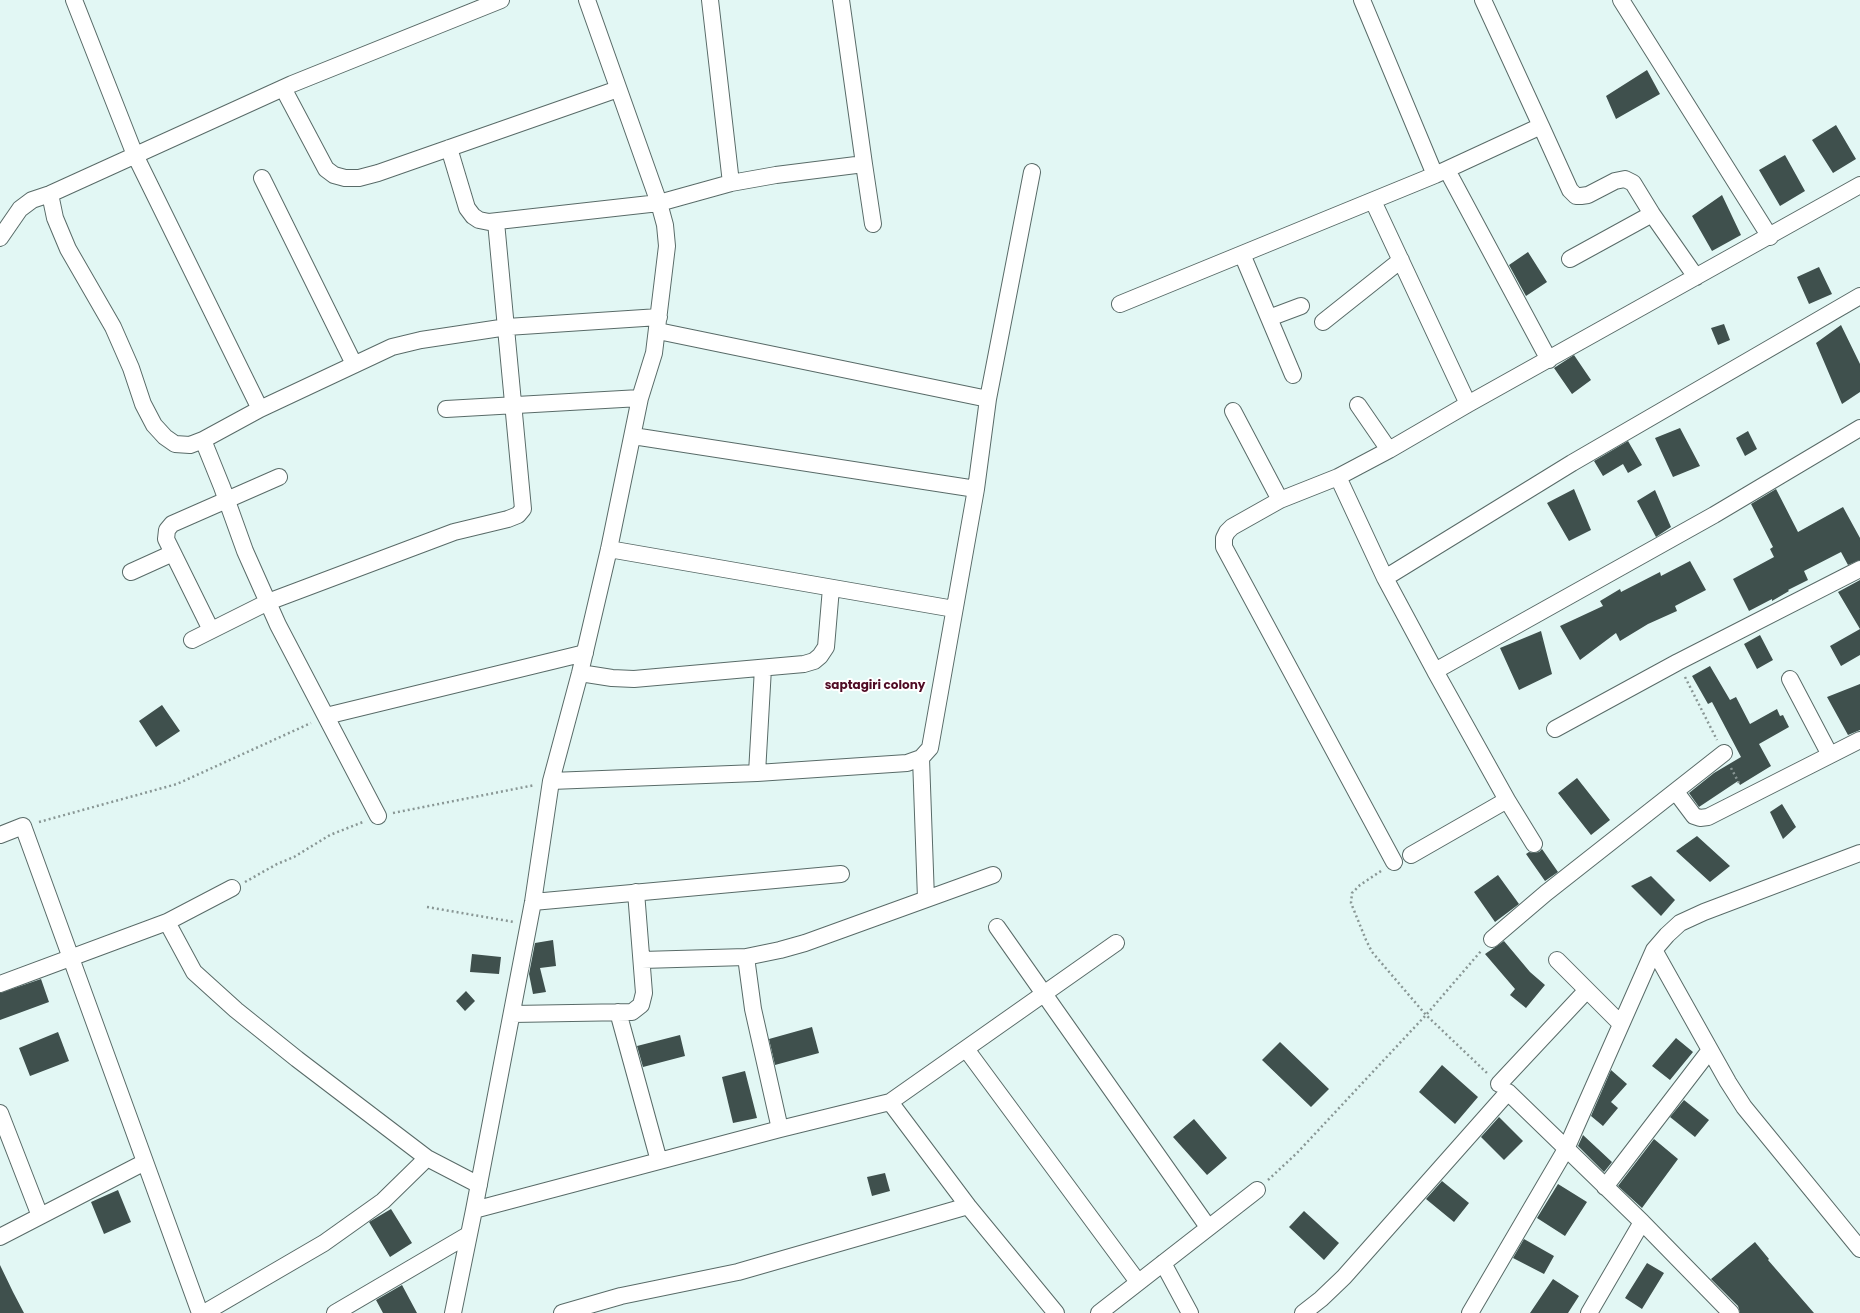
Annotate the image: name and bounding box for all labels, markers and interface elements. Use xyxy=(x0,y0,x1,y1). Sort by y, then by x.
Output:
district label: saptagiri colony xyxy=(825,679,925,693)

